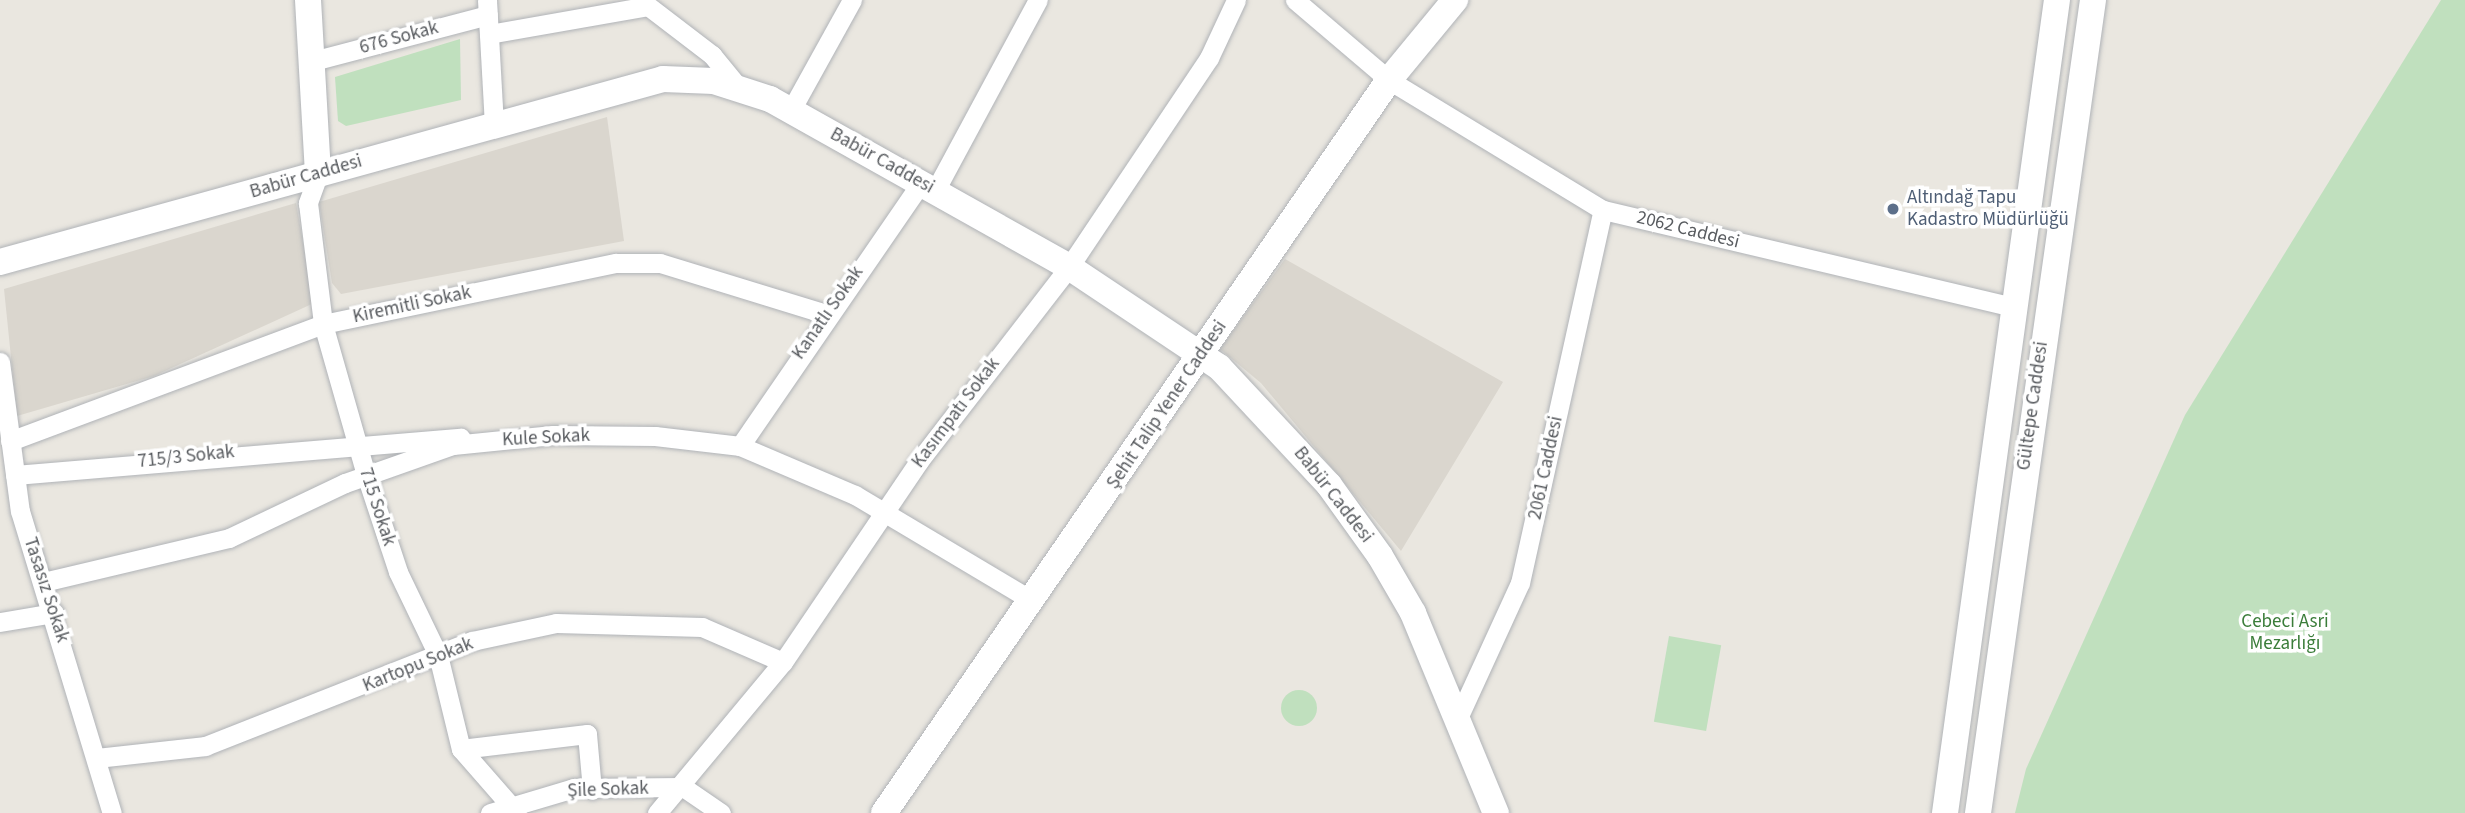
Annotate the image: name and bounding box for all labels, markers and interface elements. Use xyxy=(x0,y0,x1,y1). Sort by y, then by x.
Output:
street label: 676 Sokak xyxy=(357,17,441,59)
street label: Babür Caddesi xyxy=(826,123,938,199)
street label: Babür Caddesi xyxy=(247,150,365,204)
place label: Altındağ Tapu Kadastro Müdürlüğü xyxy=(1907,187,2069,231)
marker: Altındağ Tapu Kadastro Müdürlüğü xyxy=(1885,201,1901,217)
street label: 2062 Caddesi xyxy=(1634,206,1742,254)
street label: Kanatlı Sokak xyxy=(787,262,869,364)
street label: Kiremitli Sokak xyxy=(351,281,473,329)
street label: Şehit Talip Yener Caddesi xyxy=(1102,316,1232,494)
street label: Gültepe Caddesi xyxy=(2013,340,2053,472)
street label: Kasımpatı Sokak xyxy=(907,353,1005,473)
street label: 2061 Caddesi xyxy=(1524,414,1568,522)
street label: Kule Sokak xyxy=(502,424,590,452)
street label: 715/3 Sokak xyxy=(137,441,235,473)
street label: Babür Caddesi xyxy=(1288,442,1378,548)
street label: 715 Sokak xyxy=(354,465,400,549)
street label: Tasasız Sokak xyxy=(18,535,74,645)
park label: Cebeci Asri Mezarlığı xyxy=(2241,611,2329,655)
street label: Kartopu Sokak xyxy=(360,633,476,697)
street label: Şile Sokak xyxy=(567,777,649,803)

